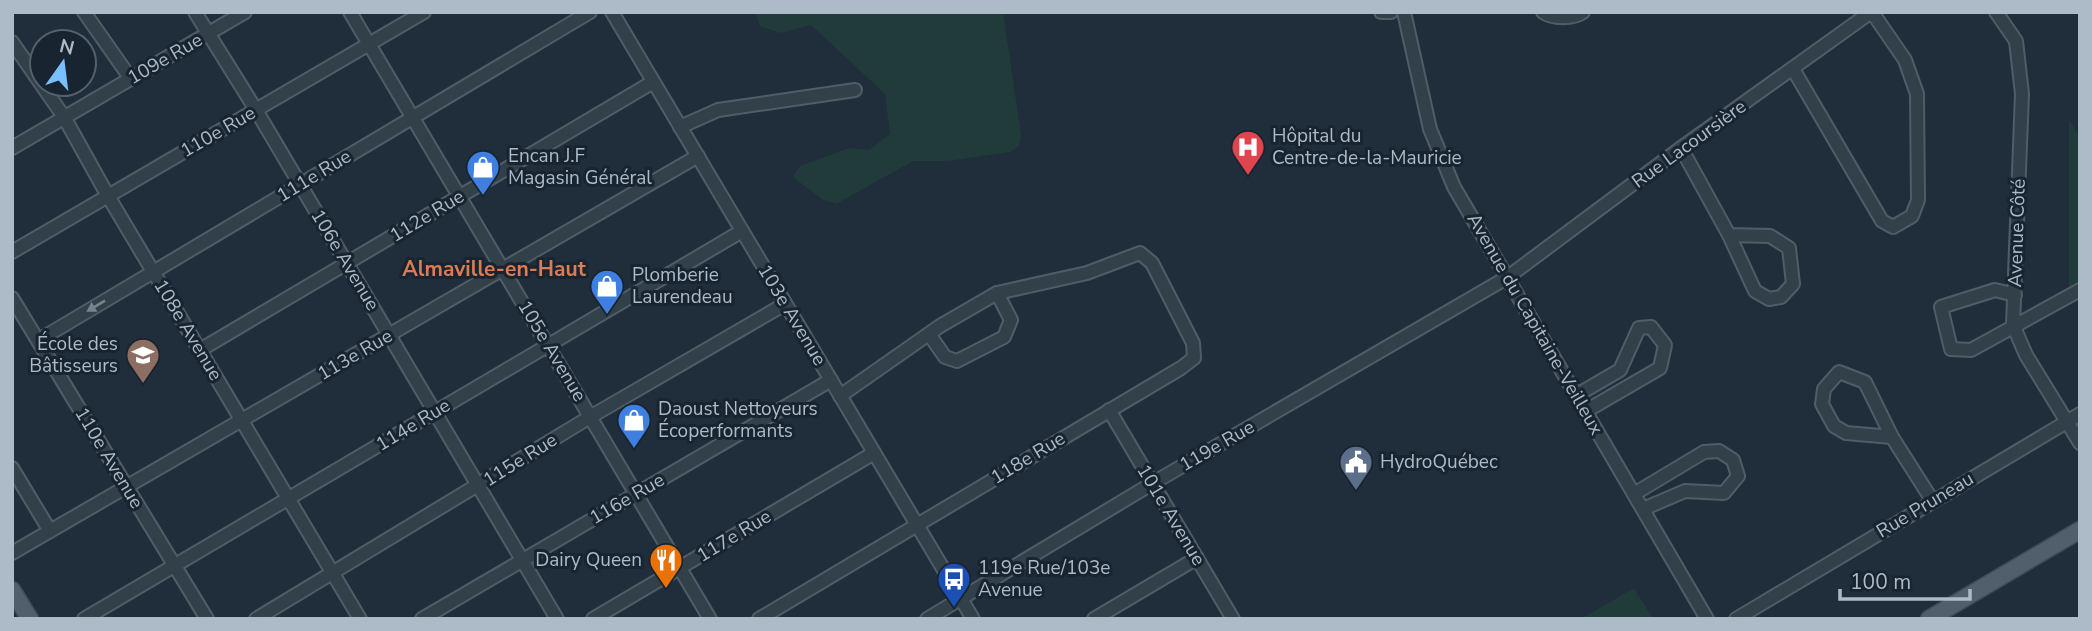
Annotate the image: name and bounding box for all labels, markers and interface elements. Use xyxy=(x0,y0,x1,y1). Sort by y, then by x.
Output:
street label: 109e Rue xyxy=(123,27,207,91)
north arrow xyxy=(28,28,98,98)
text: N xyxy=(57,33,77,62)
street label: Rue Lacoursière xyxy=(1626,94,1752,194)
street label: 110e Rue xyxy=(176,100,260,164)
place label: Hôpital du Centre-de-la-Mauricie xyxy=(1272,123,1462,171)
hospital icon: Hôpital du Centre-de-la-Mauricie xyxy=(1229,128,1267,177)
place label: Encan J.F Magasin Général xyxy=(508,143,652,191)
street label: 111e Rue xyxy=(272,144,356,208)
shop icon: Encan J.F Magasin Général xyxy=(464,148,502,197)
street label: Avenue Côté xyxy=(2002,178,2032,288)
street label: 112e Rue xyxy=(385,184,469,248)
street label: 106e Avenue xyxy=(305,205,385,315)
street label: Avenue du Capitaine-Veilleux xyxy=(1461,208,1609,440)
district label: Almaville-en-Haut xyxy=(402,255,587,283)
street label: 103e Avenue xyxy=(752,260,832,370)
place label: Plomberie Laurendeau xyxy=(632,262,733,310)
shop icon: Plomberie Laurendeau xyxy=(588,267,626,316)
street label: 108e Avenue xyxy=(148,275,228,385)
street label: 105e Avenue xyxy=(512,296,592,406)
one-way arrow xyxy=(87,300,106,312)
street label: 113e Rue xyxy=(313,323,397,387)
place label: École des Bâtisseurs xyxy=(29,331,118,379)
school or university icon: École des Bâtisseurs xyxy=(124,336,162,385)
street label: 114e Rue xyxy=(371,393,455,457)
place label: Daoust Nettoyeurs Écoperformants xyxy=(658,396,818,444)
shop icon: Daoust Nettoyeurs Écoperformants xyxy=(615,401,653,450)
street label: 110e Avenue xyxy=(69,403,149,513)
street label: 119e Rue xyxy=(1175,414,1259,478)
street label: 118e Rue xyxy=(986,426,1070,490)
street label: 115e Rue xyxy=(478,427,562,493)
public building icon: HydroQuébec xyxy=(1337,443,1375,492)
place label: HydroQuébec xyxy=(1380,449,1498,475)
street label: 101e Avenue xyxy=(1131,460,1211,570)
street label: Rue Pruneau xyxy=(1871,466,1979,544)
street label: 116e Rue xyxy=(585,467,669,531)
street label: 117e Rue xyxy=(692,504,776,568)
restaurant icon: Dairy Queen xyxy=(647,541,685,590)
place label: Dairy Queen xyxy=(535,547,642,573)
place label: 119e Rue/103e Avenue xyxy=(978,555,1110,603)
scale bar xyxy=(1840,558,1969,602)
bus stop icon: 119e Rue/103e Avenue xyxy=(935,560,973,609)
text: 100 m xyxy=(1850,568,1911,596)

